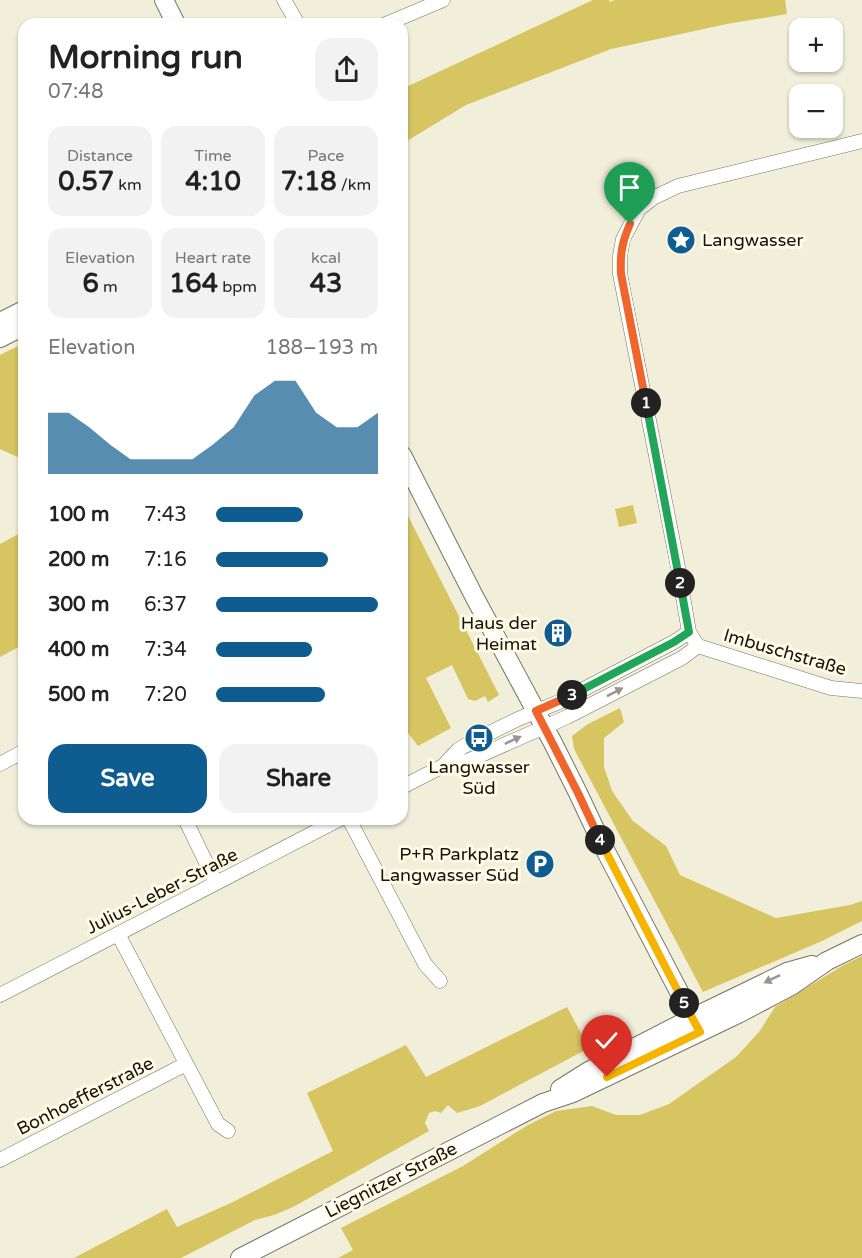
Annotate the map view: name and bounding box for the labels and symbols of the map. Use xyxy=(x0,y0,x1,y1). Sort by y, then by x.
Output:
pin xyxy=(604,162,655,224)
place icon: Langwasser xyxy=(665,224,697,256)
place label: Langwasser xyxy=(702,229,804,251)
pin: 1 xyxy=(631,388,661,418)
pin: 2 xyxy=(665,568,695,598)
place label: Haus der Heimat xyxy=(461,612,537,655)
building icon: Haus der Heimat xyxy=(542,617,574,649)
street label: Imbuschstraße xyxy=(721,624,849,680)
pin: 3 xyxy=(557,680,587,710)
one-way arrow xyxy=(607,687,624,697)
bus stop icon: Langwasser Süd xyxy=(463,722,495,754)
one-way arrow xyxy=(505,735,522,744)
place label: Langwasser Süd xyxy=(428,756,530,799)
pin: 4 xyxy=(585,825,615,855)
street label: Julius-Leber-Straße xyxy=(83,843,241,939)
place label: P+R Parkplatz Langwasser Süd xyxy=(380,843,519,886)
parking icon: P+R Parkplatz Langwasser Süd xyxy=(524,848,556,880)
one-way arrow xyxy=(763,975,780,984)
pin: 5 xyxy=(669,988,699,1018)
pin xyxy=(581,1015,632,1077)
street label: Bonhoefferstraße xyxy=(13,1052,157,1140)
street label: Liegnitzer Straße xyxy=(321,1137,461,1223)

